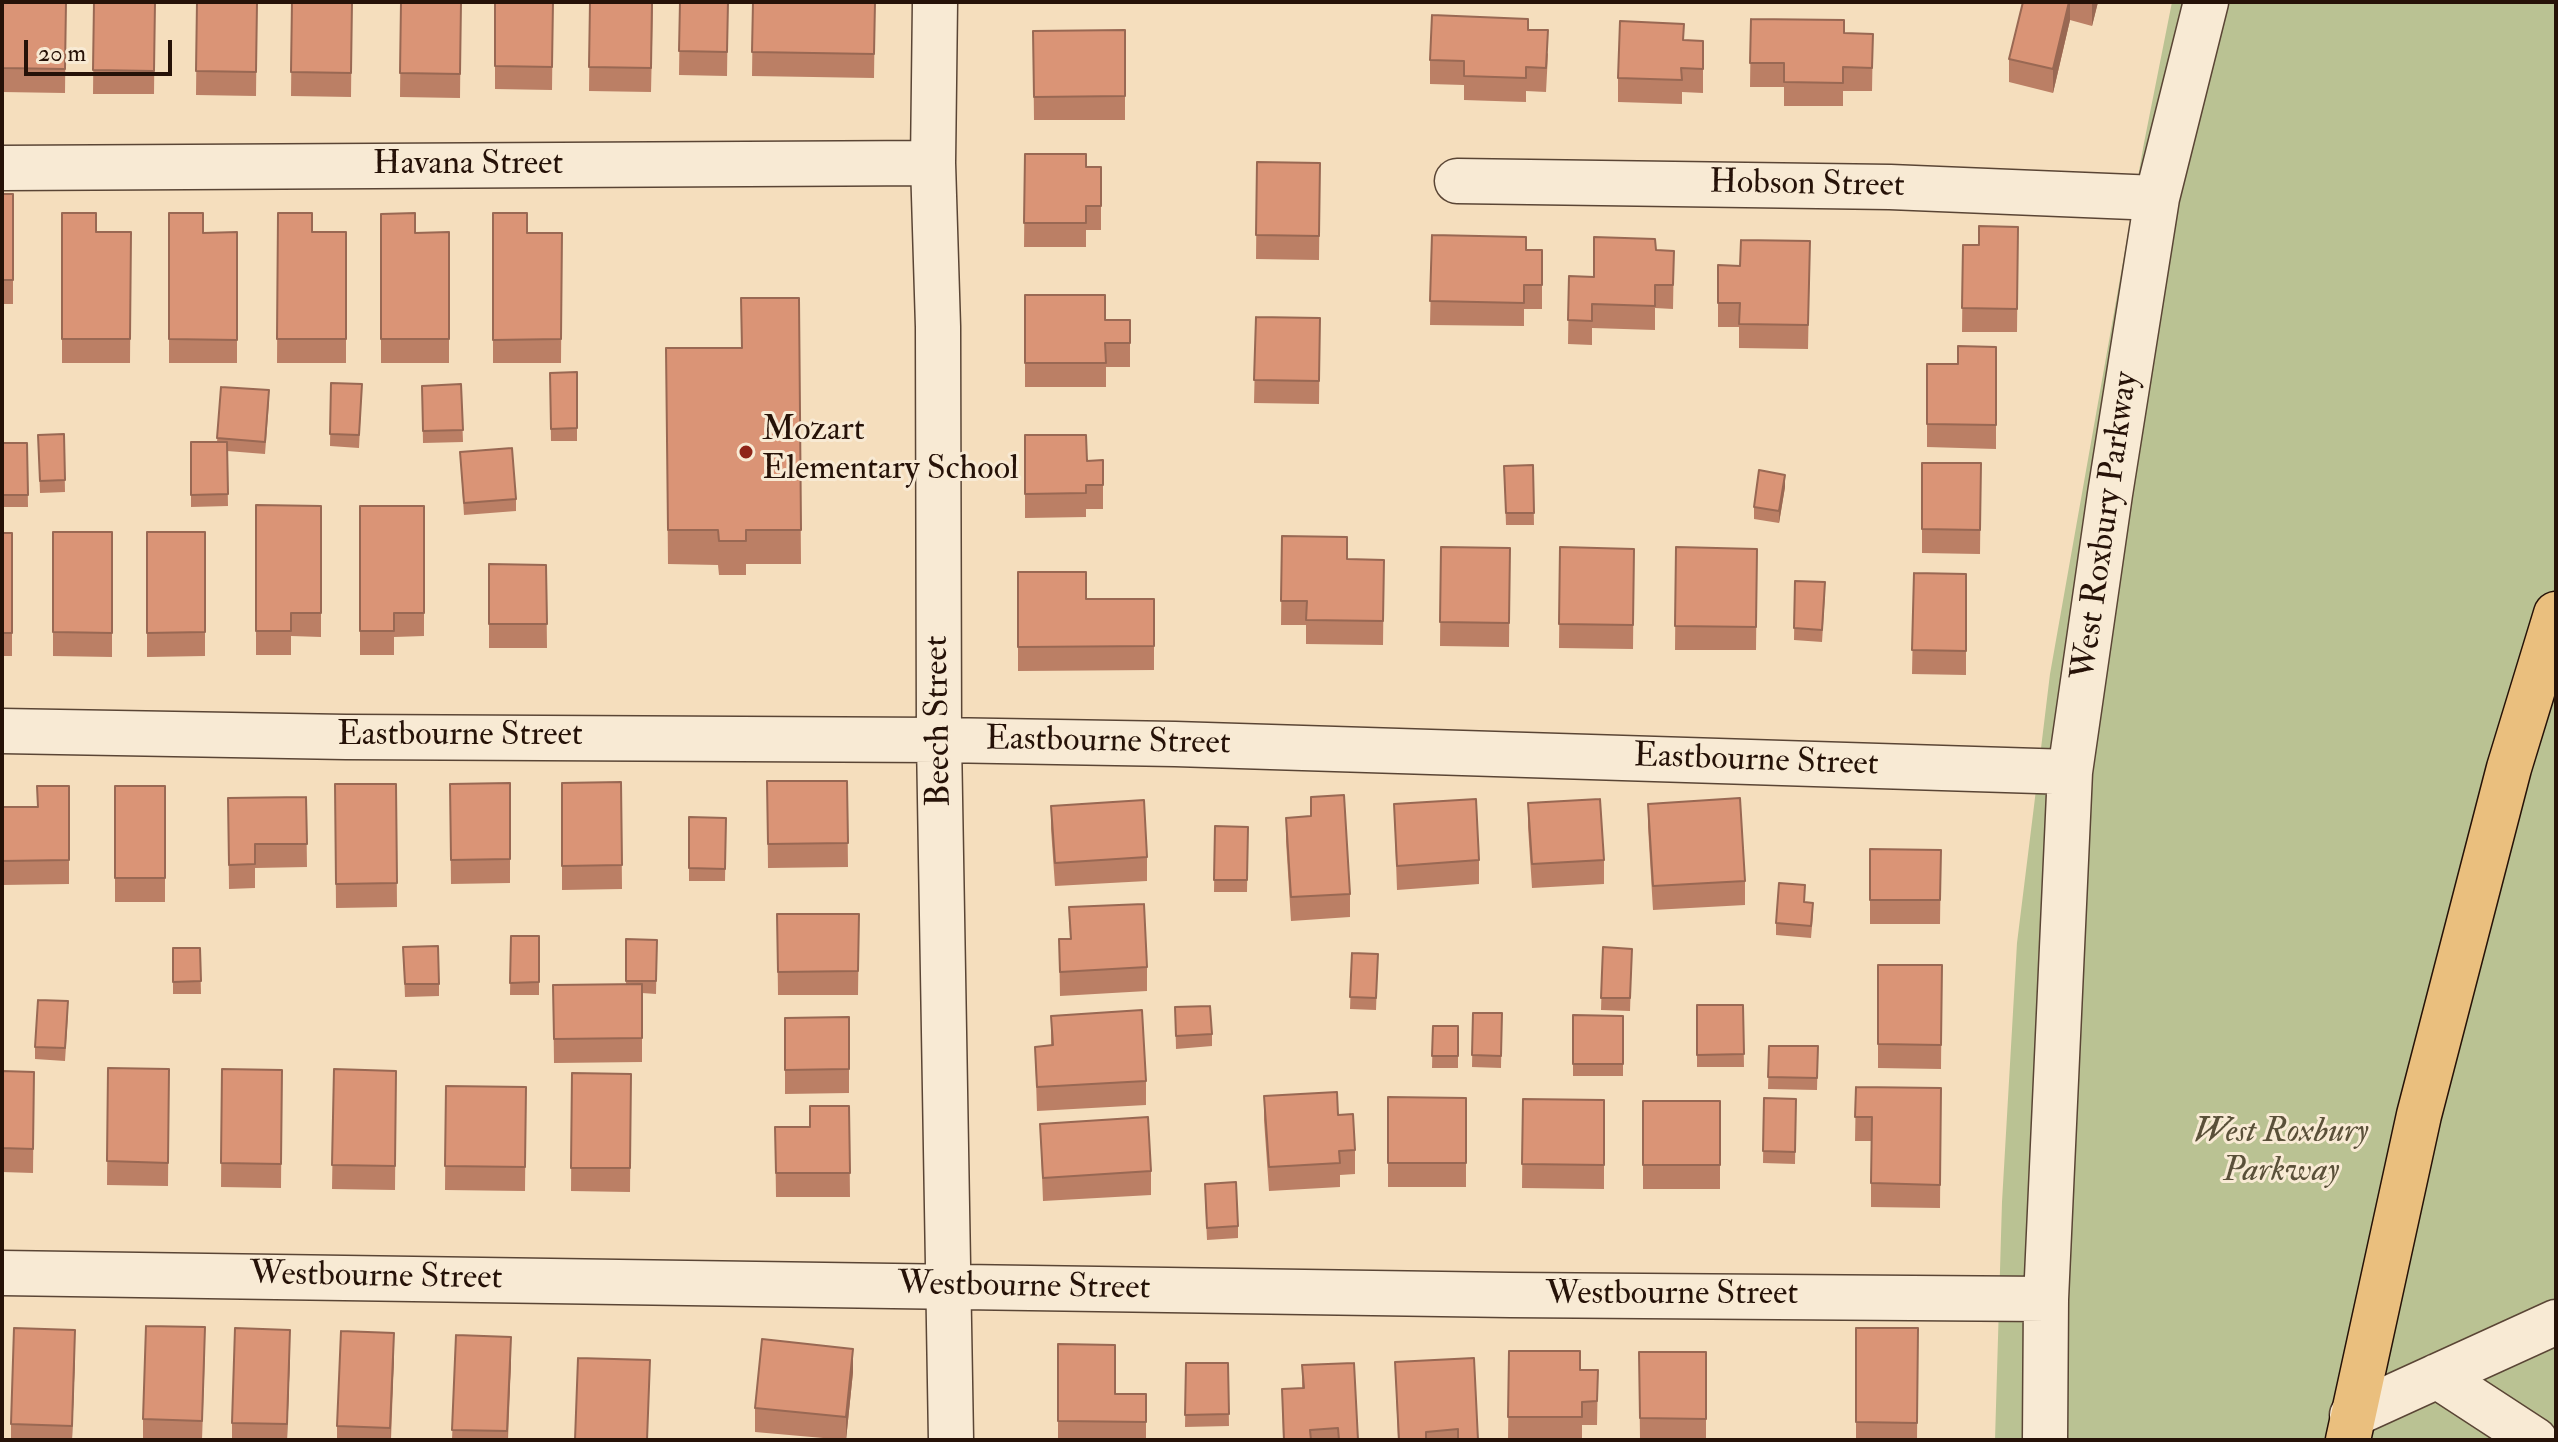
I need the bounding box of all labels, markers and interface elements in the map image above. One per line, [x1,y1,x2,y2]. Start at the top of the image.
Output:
scale bar [28,24,176,74]
text: 20 m [38,38,86,69]
street label: Havana Street [373,146,563,186]
street label: Hobson Street [1709,164,1905,208]
street label: West Roxbury Parkway [2065,369,2149,683]
place label: Mozart Elementary School [762,412,1019,492]
marker: Mozart Elementary School [737,443,755,461]
street label: Beech Street [918,635,962,807]
street label: Eastbourne Street [337,717,583,757]
street label: Eastbourne Street [985,720,1231,766]
street label: Eastbourne Street [1633,737,1879,787]
park label: West Roxbury Parkway [2193,1114,2369,1194]
street label: Westbourne Street [249,1255,503,1301]
street label: Westbourne Street [897,1265,1151,1311]
street label: Westbourne Street [1546,1276,1798,1316]

